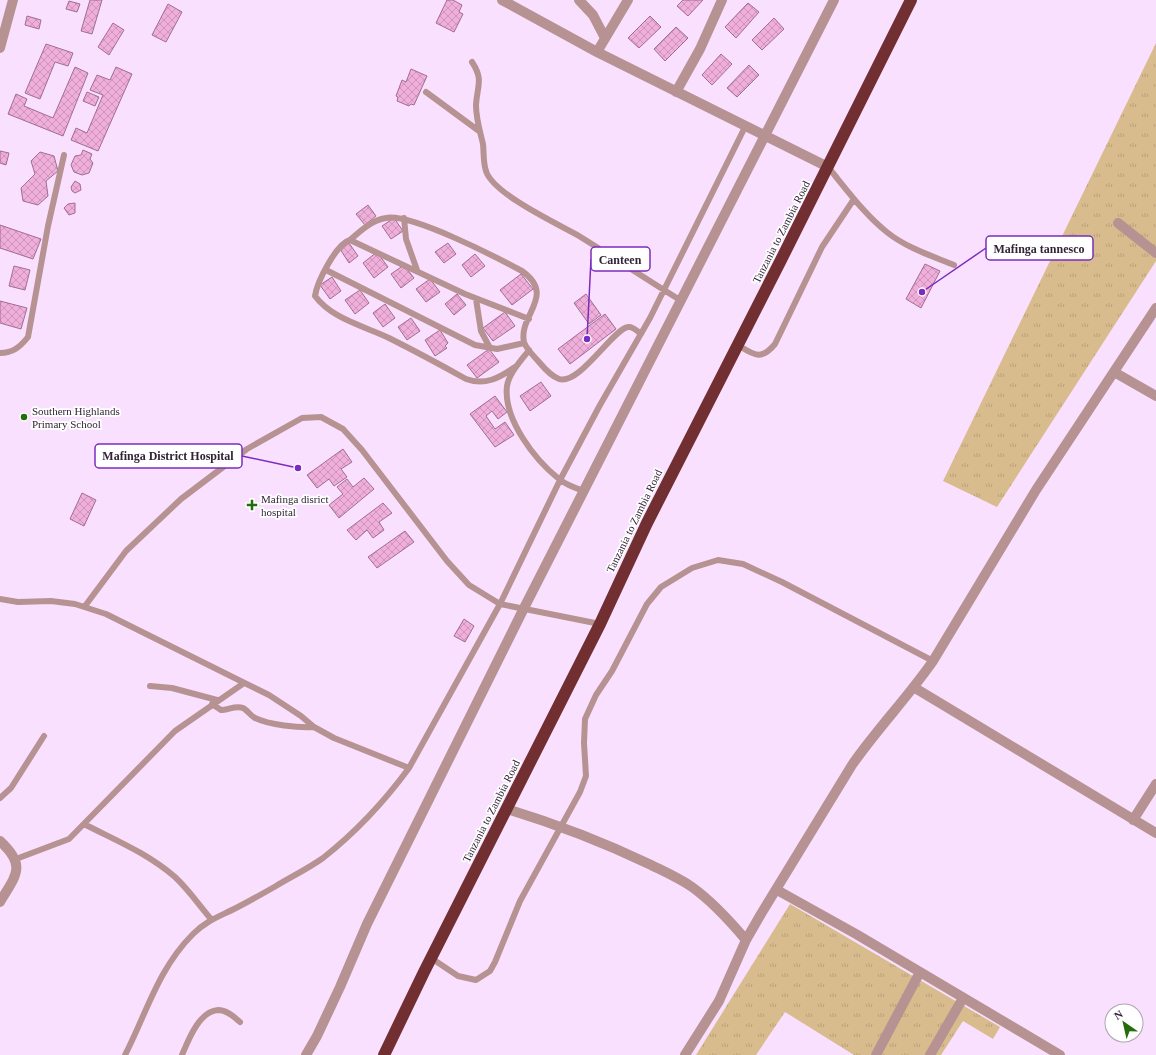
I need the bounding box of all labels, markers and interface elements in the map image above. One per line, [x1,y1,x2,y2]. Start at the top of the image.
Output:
street label: Tanzania to Zambia Road [750,178,812,285]
callout: Mafinga tannesco [986,236,1093,260]
text: Mafinga tannesco [994,242,1085,256]
callout: Canteen [591,247,650,271]
text: Canteen [599,253,642,267]
place label: Southern Highlands Primary School [32,405,120,430]
marker: Southern Highlands Primary School [19,412,29,422]
callout: Mafinga District Hospital [95,444,242,468]
text: Mafinga District Hospital [102,449,234,463]
street label: Tanzania to Zambia Road [604,467,664,574]
place label: Mafinga disrict hospital [261,493,329,518]
marker: Mafinga disrict hospital [246,499,258,511]
street label: Tanzania to Zambia Road [460,757,522,864]
north arrow [1104,1003,1144,1043]
text: N [1112,1007,1125,1022]

